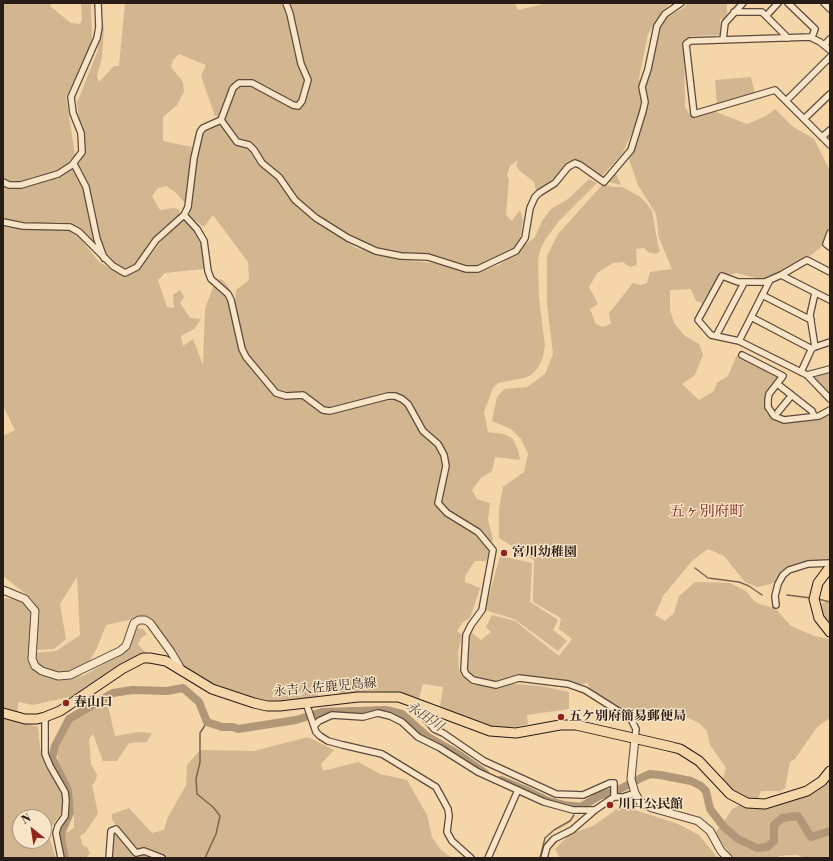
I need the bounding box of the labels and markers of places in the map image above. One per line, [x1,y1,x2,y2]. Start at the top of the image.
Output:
place label: 宮川幼稚園 [512,545,577,561]
marker: 宮川幼稚園 [499,548,509,558]
place label: 春山口 [74,695,113,711]
marker: 春山口 [61,698,71,708]
place label: 五ケ別府簡易郵便局 [569,709,686,725]
marker: 五ケ別府簡易郵便局 [556,712,566,722]
place label: 川口公民館 [618,797,683,813]
marker: 川口公民館 [605,800,615,810]

